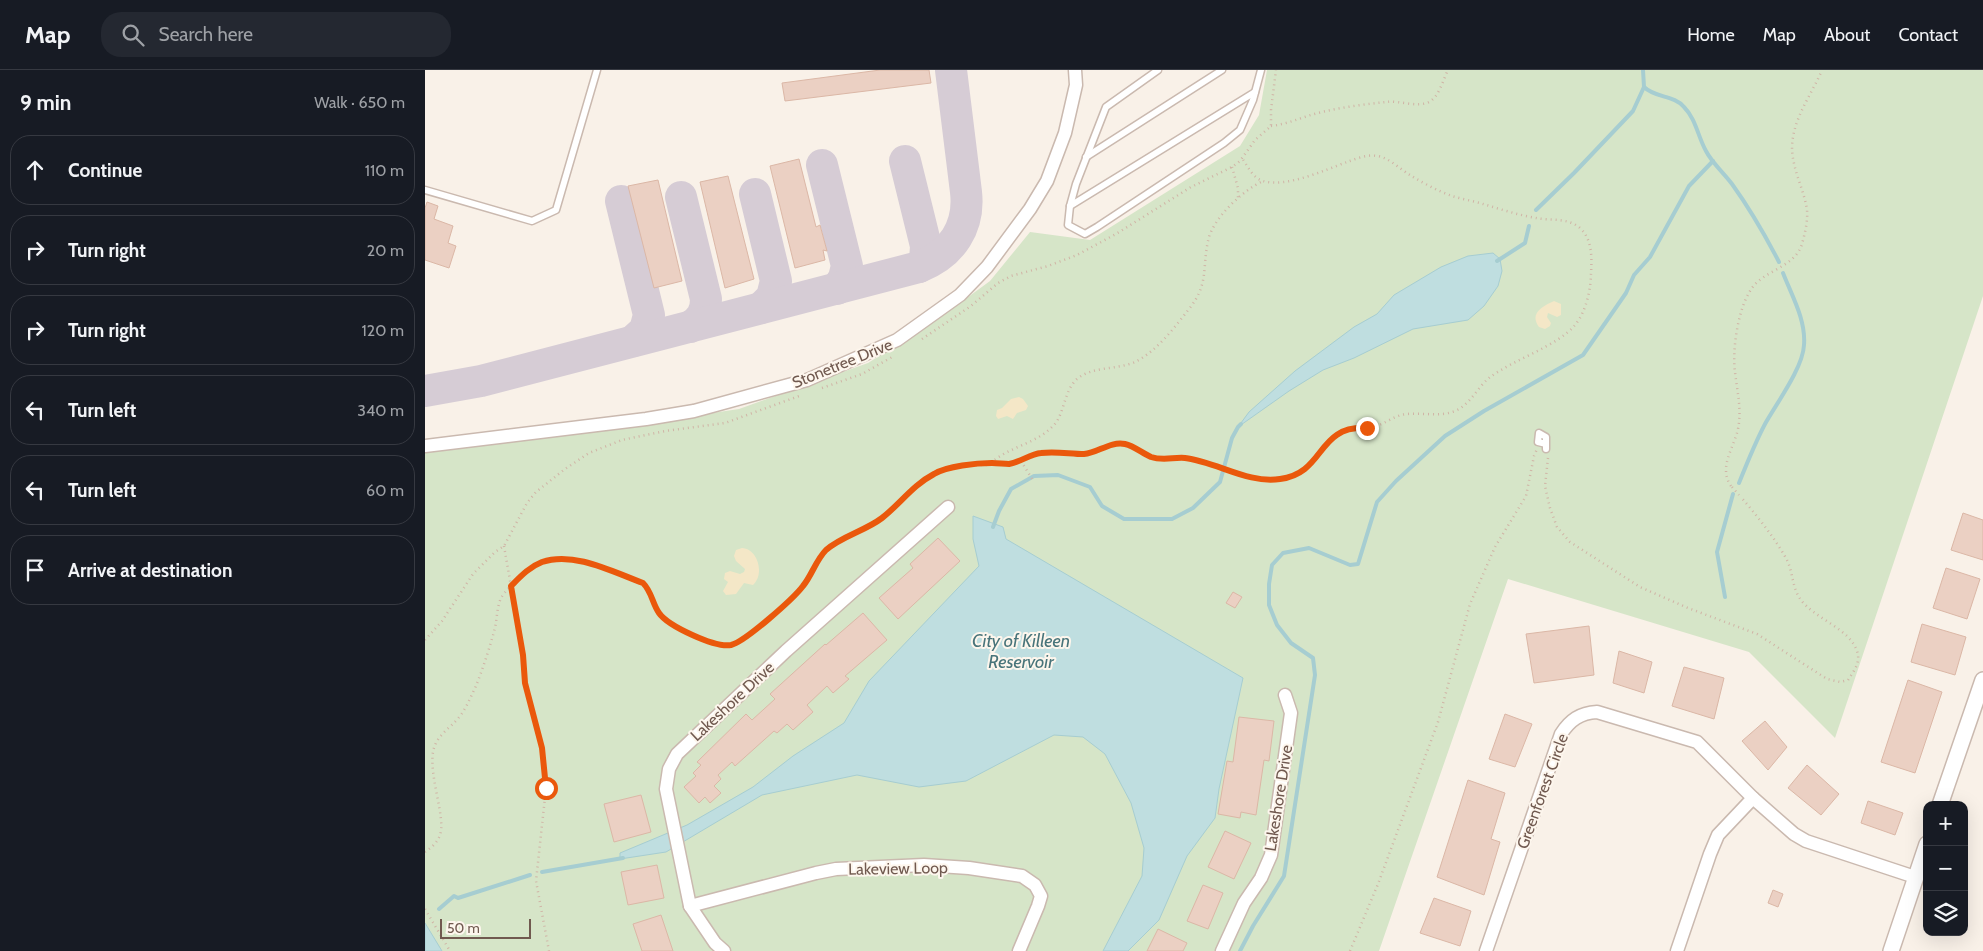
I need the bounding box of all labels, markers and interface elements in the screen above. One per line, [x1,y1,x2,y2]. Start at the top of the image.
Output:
search box [101,12,451,57]
text: Map [25,20,71,49]
icon: search [119,21,147,49]
text: Search here [159,23,253,46]
text: Home [1687,24,1735,46]
text: Map [1763,24,1796,46]
text: About [1824,24,1870,46]
text: Contact [1898,24,1958,46]
text: 9 min [20,90,71,115]
text: Walk · 650 m [314,93,405,112]
icon: ahead [21,156,49,184]
text: Continue [68,159,142,182]
text: 110 m [365,161,404,180]
icon: right [21,236,49,264]
text: Turn right [68,239,146,262]
text: 20 m [367,241,404,260]
icon: right [21,316,49,344]
text: Turn right [68,319,146,342]
text: 120 m [362,321,404,340]
street label: Stonetree Drive [789,335,895,392]
icon: left [21,396,49,424]
text: Turn left [68,399,136,422]
text: 340 m [357,401,404,420]
route end [1356,417,1379,440]
icon: left [21,476,49,504]
text: Turn left [68,479,136,502]
text: 60 m [366,481,404,500]
icon: arrive [21,556,49,584]
text: Arrive at destination [68,559,232,582]
water label: City of Killeen Reservoir [972,630,1070,673]
street label: Lakeshore Drive [687,658,778,745]
street label: Greenforest Circle [1513,731,1572,851]
street label: Lakeshore Drive [1261,744,1296,853]
route start [535,777,558,800]
map controls [1923,801,1968,936]
button: + [1923,801,1968,846]
button: − [1923,846,1968,891]
street label: Lakeview Loop [848,858,948,879]
button: layers [1923,891,1968,936]
scale bar [440,916,531,939]
text: 50 m [447,919,480,937]

